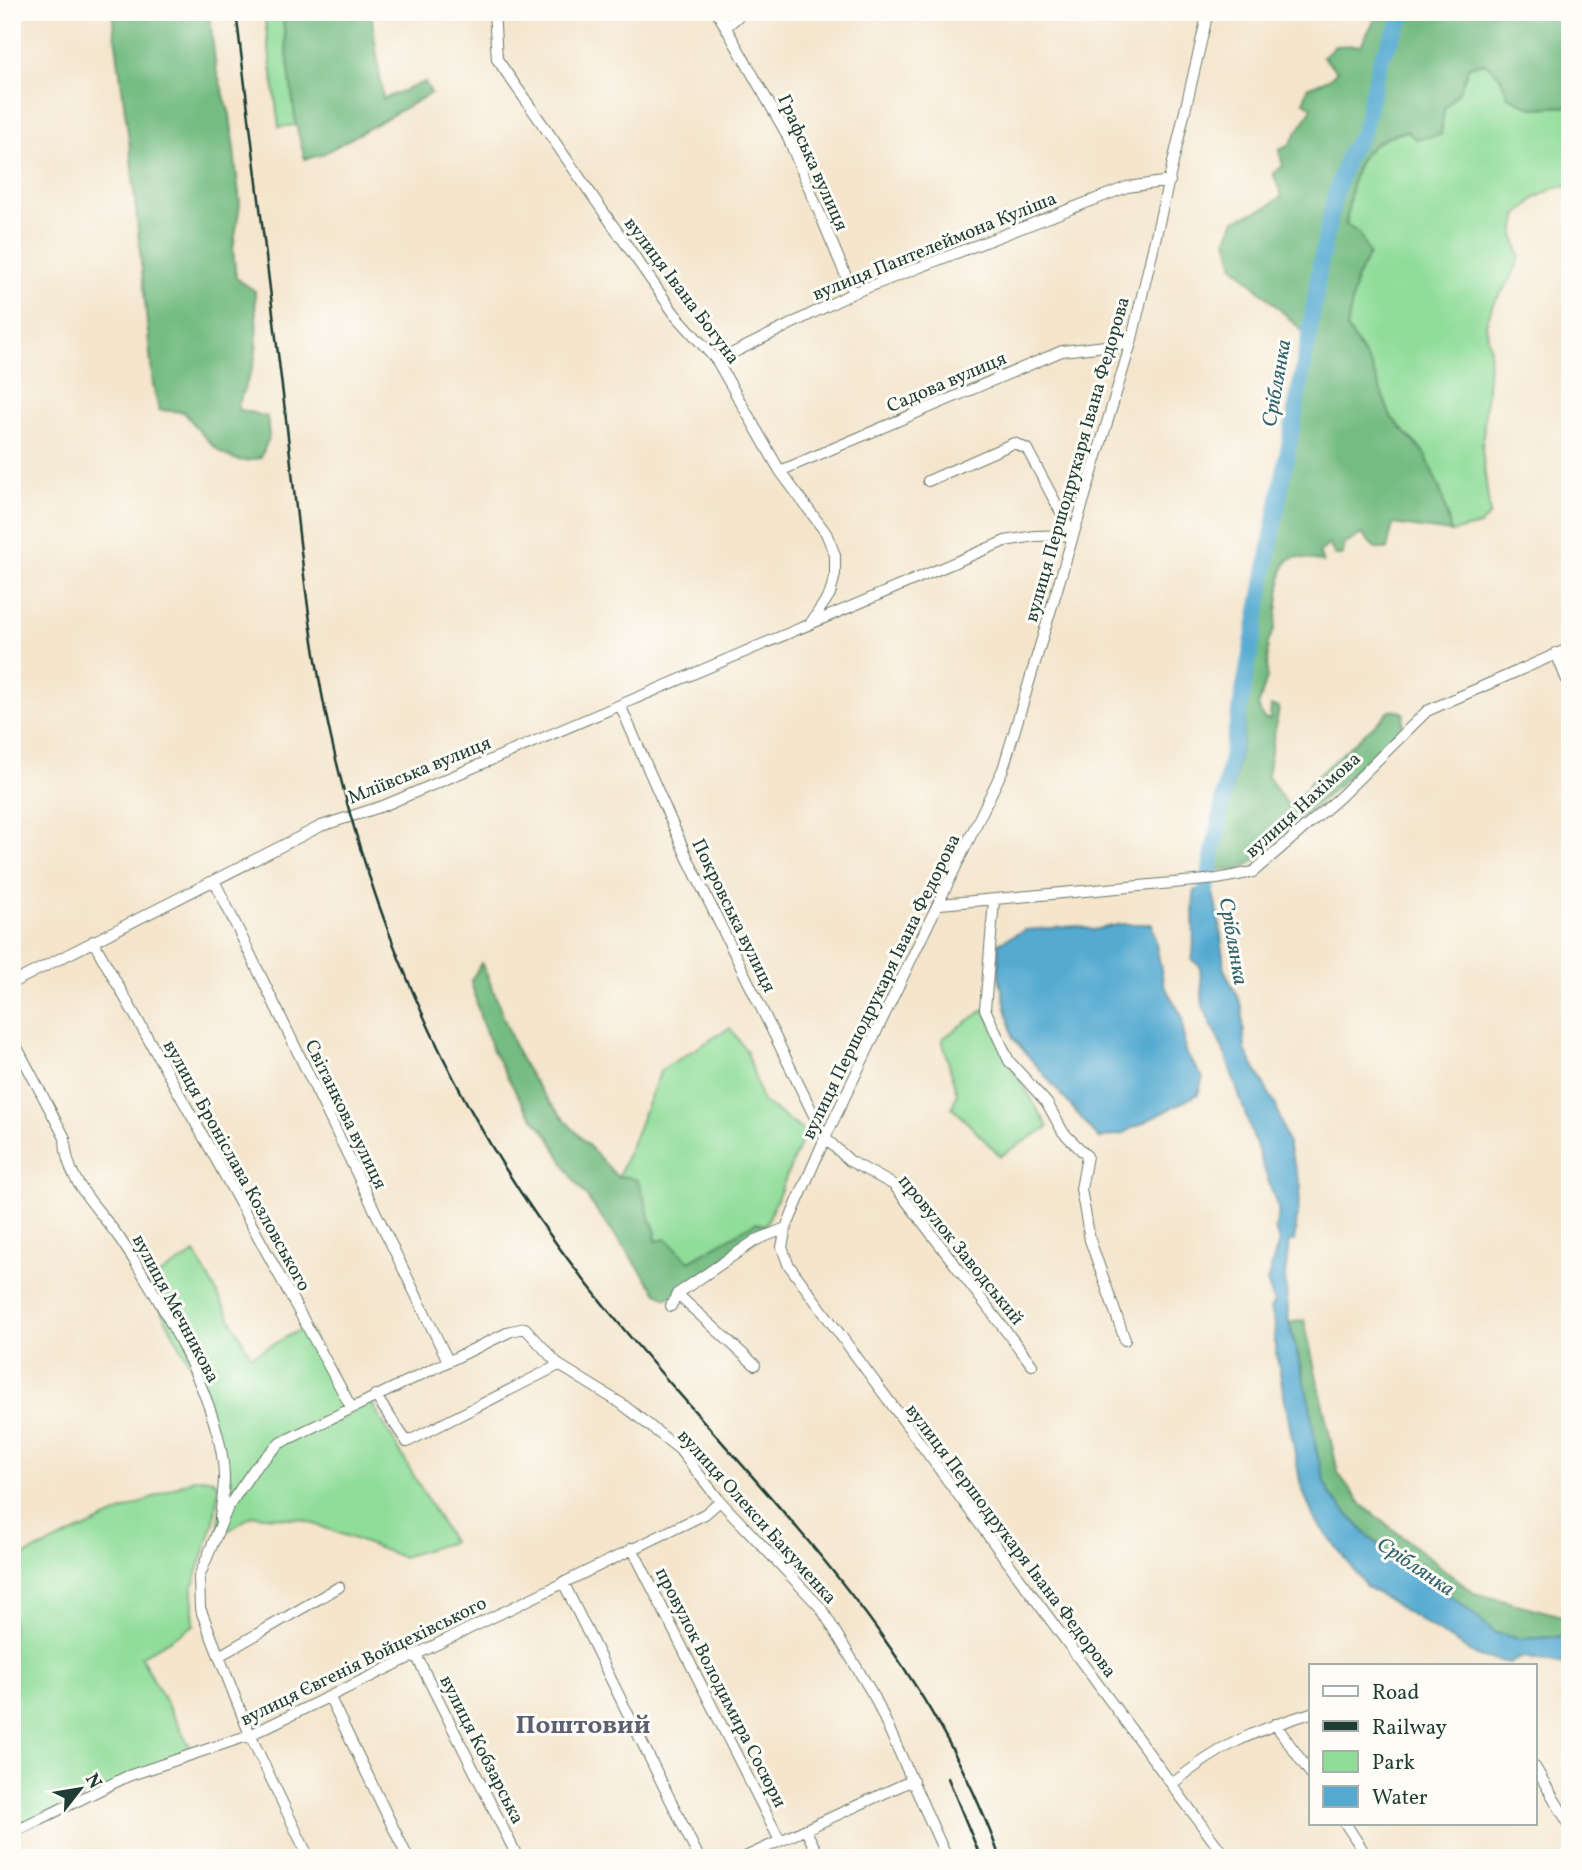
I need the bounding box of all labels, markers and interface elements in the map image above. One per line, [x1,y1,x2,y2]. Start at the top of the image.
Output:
street label: Графська вулиця [770,90,854,235]
street label: вулиця Пантелеймона Куліша [809,186,1061,308]
street label: вулиця Івана Богуна [617,212,745,370]
street label: вулиця Першодрукаря Івана Федорова [1019,294,1137,625]
water label: Сріблянка [1256,337,1299,429]
street label: Садова вулиця [883,346,1011,420]
street label: Мліївська вулиця [344,730,495,811]
street label: вулиця Нахімова [1240,747,1367,864]
street label: вулиця Першодрукаря Івана Федорова [796,830,967,1144]
street label: Покровська вулиця [685,835,782,997]
water label: Сріблянка [1211,895,1254,987]
street label: вулиця Броніслава Козловського [156,1036,316,1296]
street label: Світанкова вулиця [298,1036,393,1194]
street label: провулок Заводський [892,1169,1029,1331]
street label: вулиця Мечникова [125,1230,225,1388]
street label: вулиця Першодрукаря Івана Федорова [899,1399,1122,1684]
street label: вулиця Олекси Бакуменка [671,1424,842,1610]
water label: Сріблянка [1370,1531,1460,1604]
street label: провулок Володимира Сосюри [648,1563,792,1812]
street label: вулиця Євгенія Войцехівського [236,1591,491,1733]
legend [1309,1664,1536,1825]
street label: вулиця Кобзарська [432,1671,530,1829]
text: Road [1372,1679,1419,1708]
district label: Поштовий [516,1708,650,1744]
text: Railway [1372,1714,1448,1743]
text: Park [1372,1749,1415,1778]
north arrow [46,1755,116,1825]
text: N [78,1769,108,1794]
text: Water [1372,1784,1428,1813]

